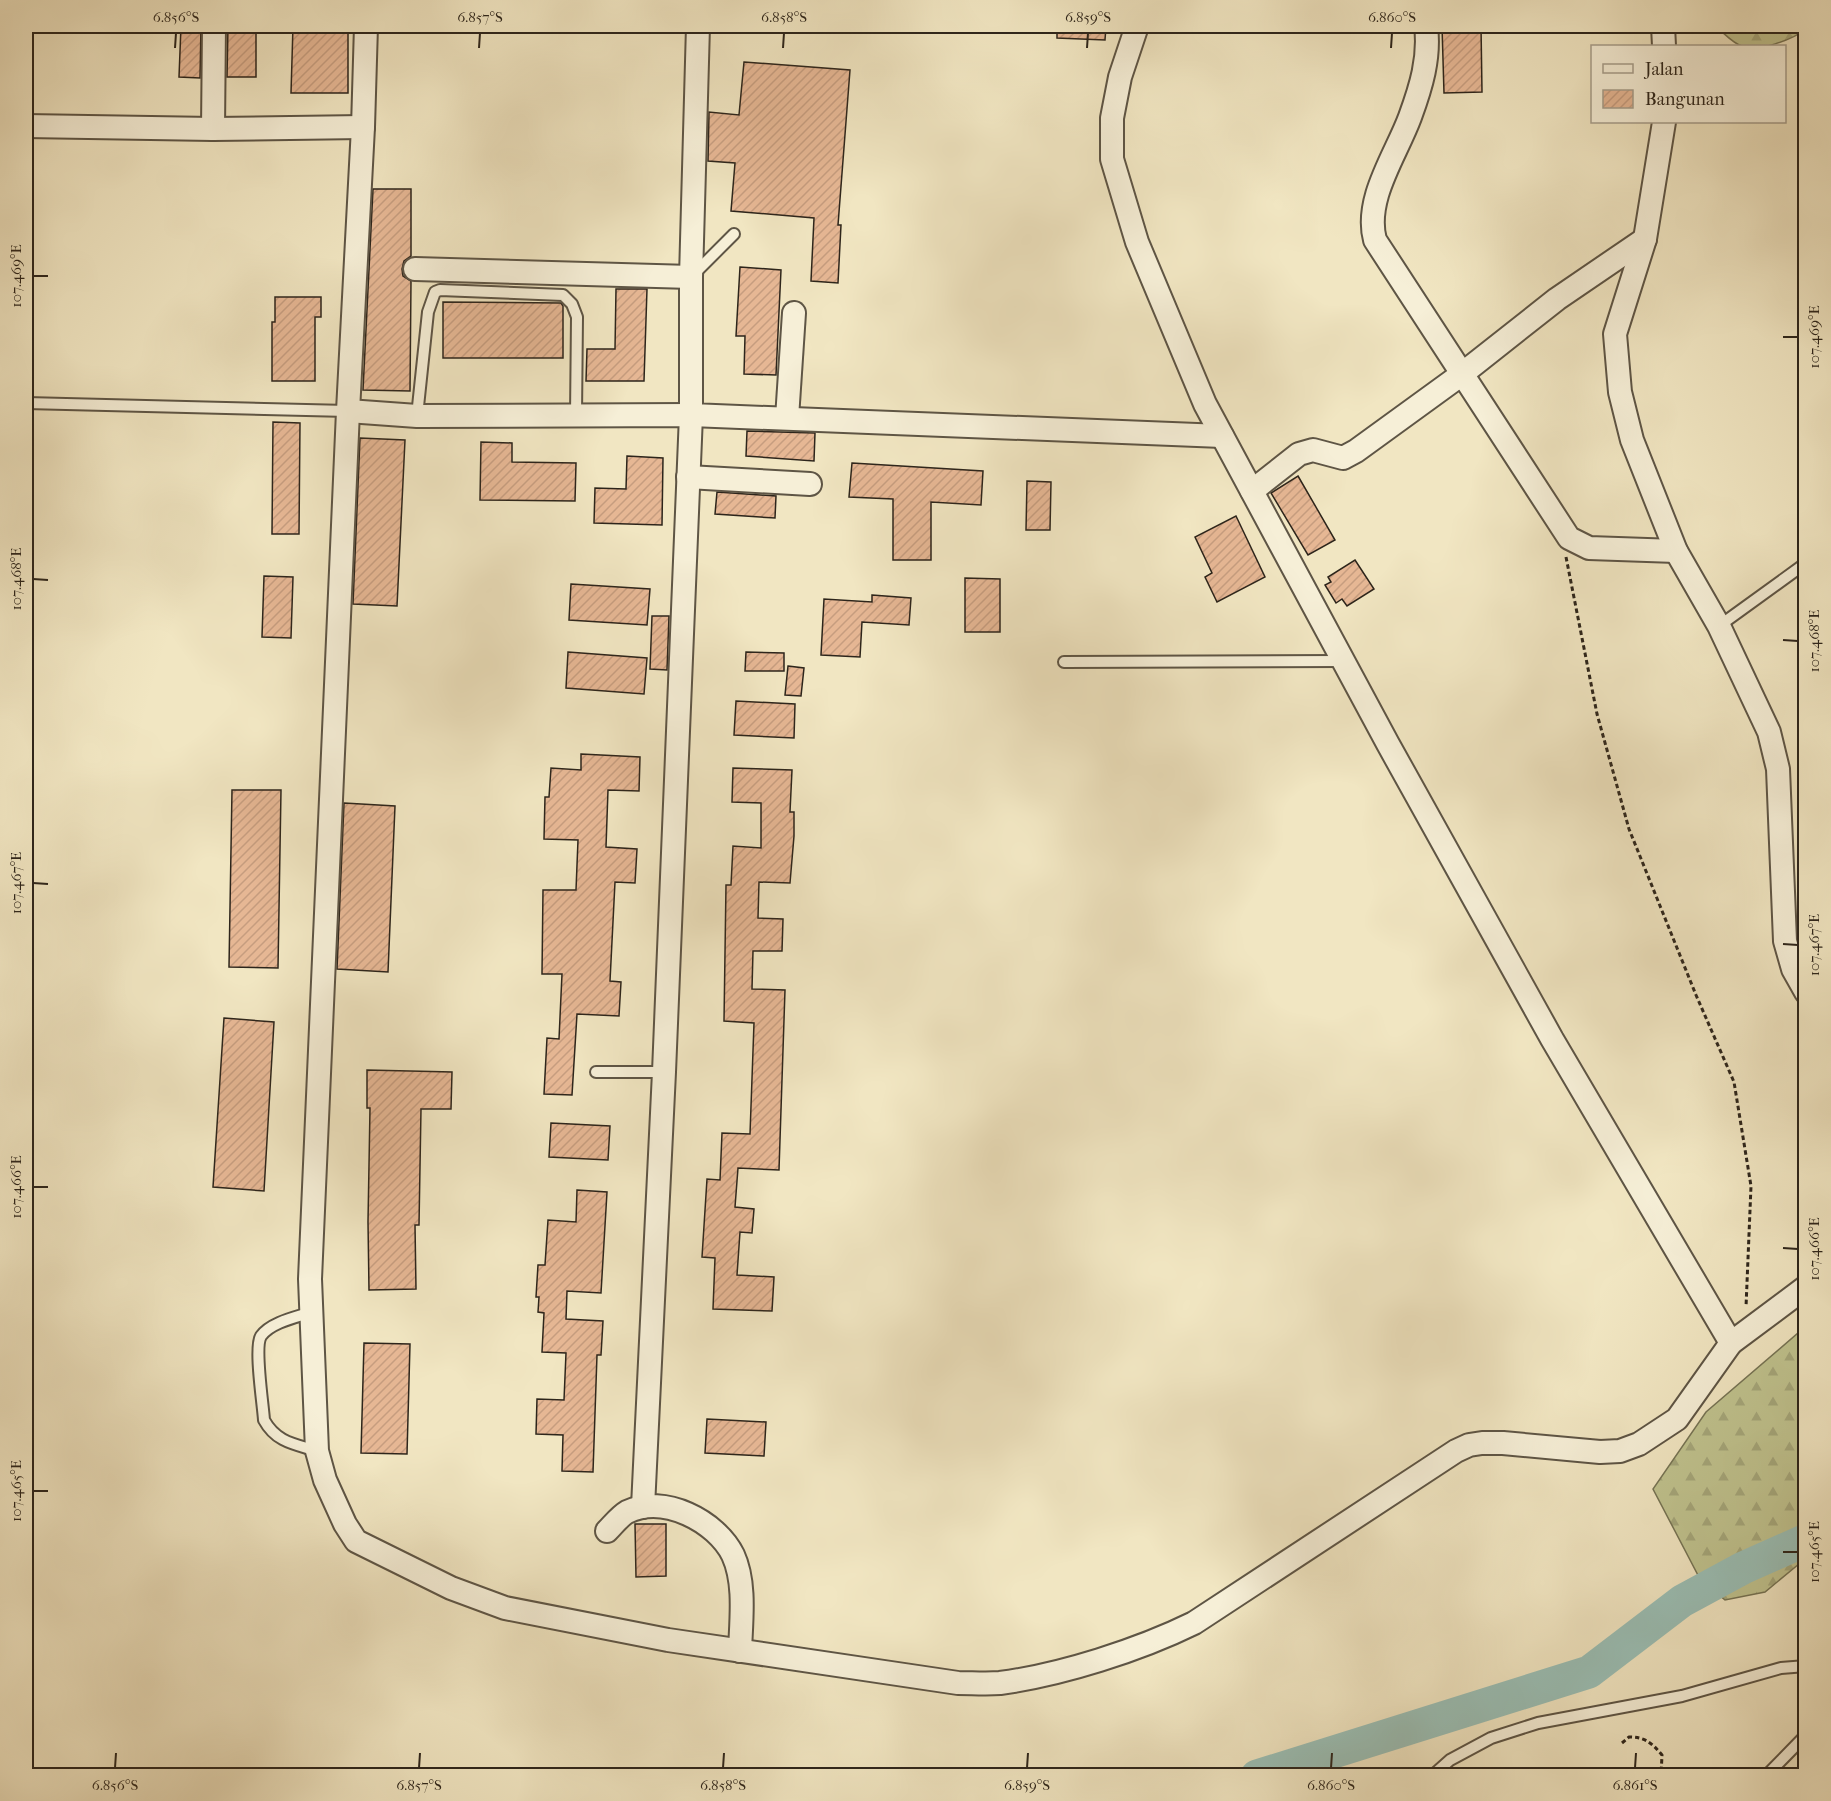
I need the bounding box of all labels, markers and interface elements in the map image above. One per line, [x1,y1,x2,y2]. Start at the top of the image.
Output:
text: 6.856°S [153,8,199,26]
text: 6.857°S [457,8,503,26]
text: 6.858°S [761,8,807,26]
text: 6.859°S [1065,8,1111,26]
text: 6.860°S [1368,8,1416,26]
legend [1591,45,1786,123]
text: Jalan [1643,59,1684,80]
text: Bangunan [1645,89,1725,110]
text: 107.469°E [7,244,25,308]
text: 107.469°E [1805,305,1823,369]
text: 107.468°E [7,548,25,610]
text: 107.468°E [1805,610,1823,672]
text: 107.467°E [7,852,25,914]
text: 107.467°E [1805,914,1823,976]
text: 107.466°E [7,1155,25,1219]
text: 107.466°E [1805,1217,1823,1281]
text: 107.465°E [7,1460,25,1522]
text: 107.465°E [1805,1521,1823,1583]
text: 6.856°S [92,1776,138,1794]
text: 6.857°S [396,1776,442,1794]
text: 6.858°S [700,1776,746,1794]
text: 6.859°S [1004,1776,1050,1794]
text: 6.860°S [1307,1776,1355,1794]
text: 6.861°S [1612,1776,1658,1794]

